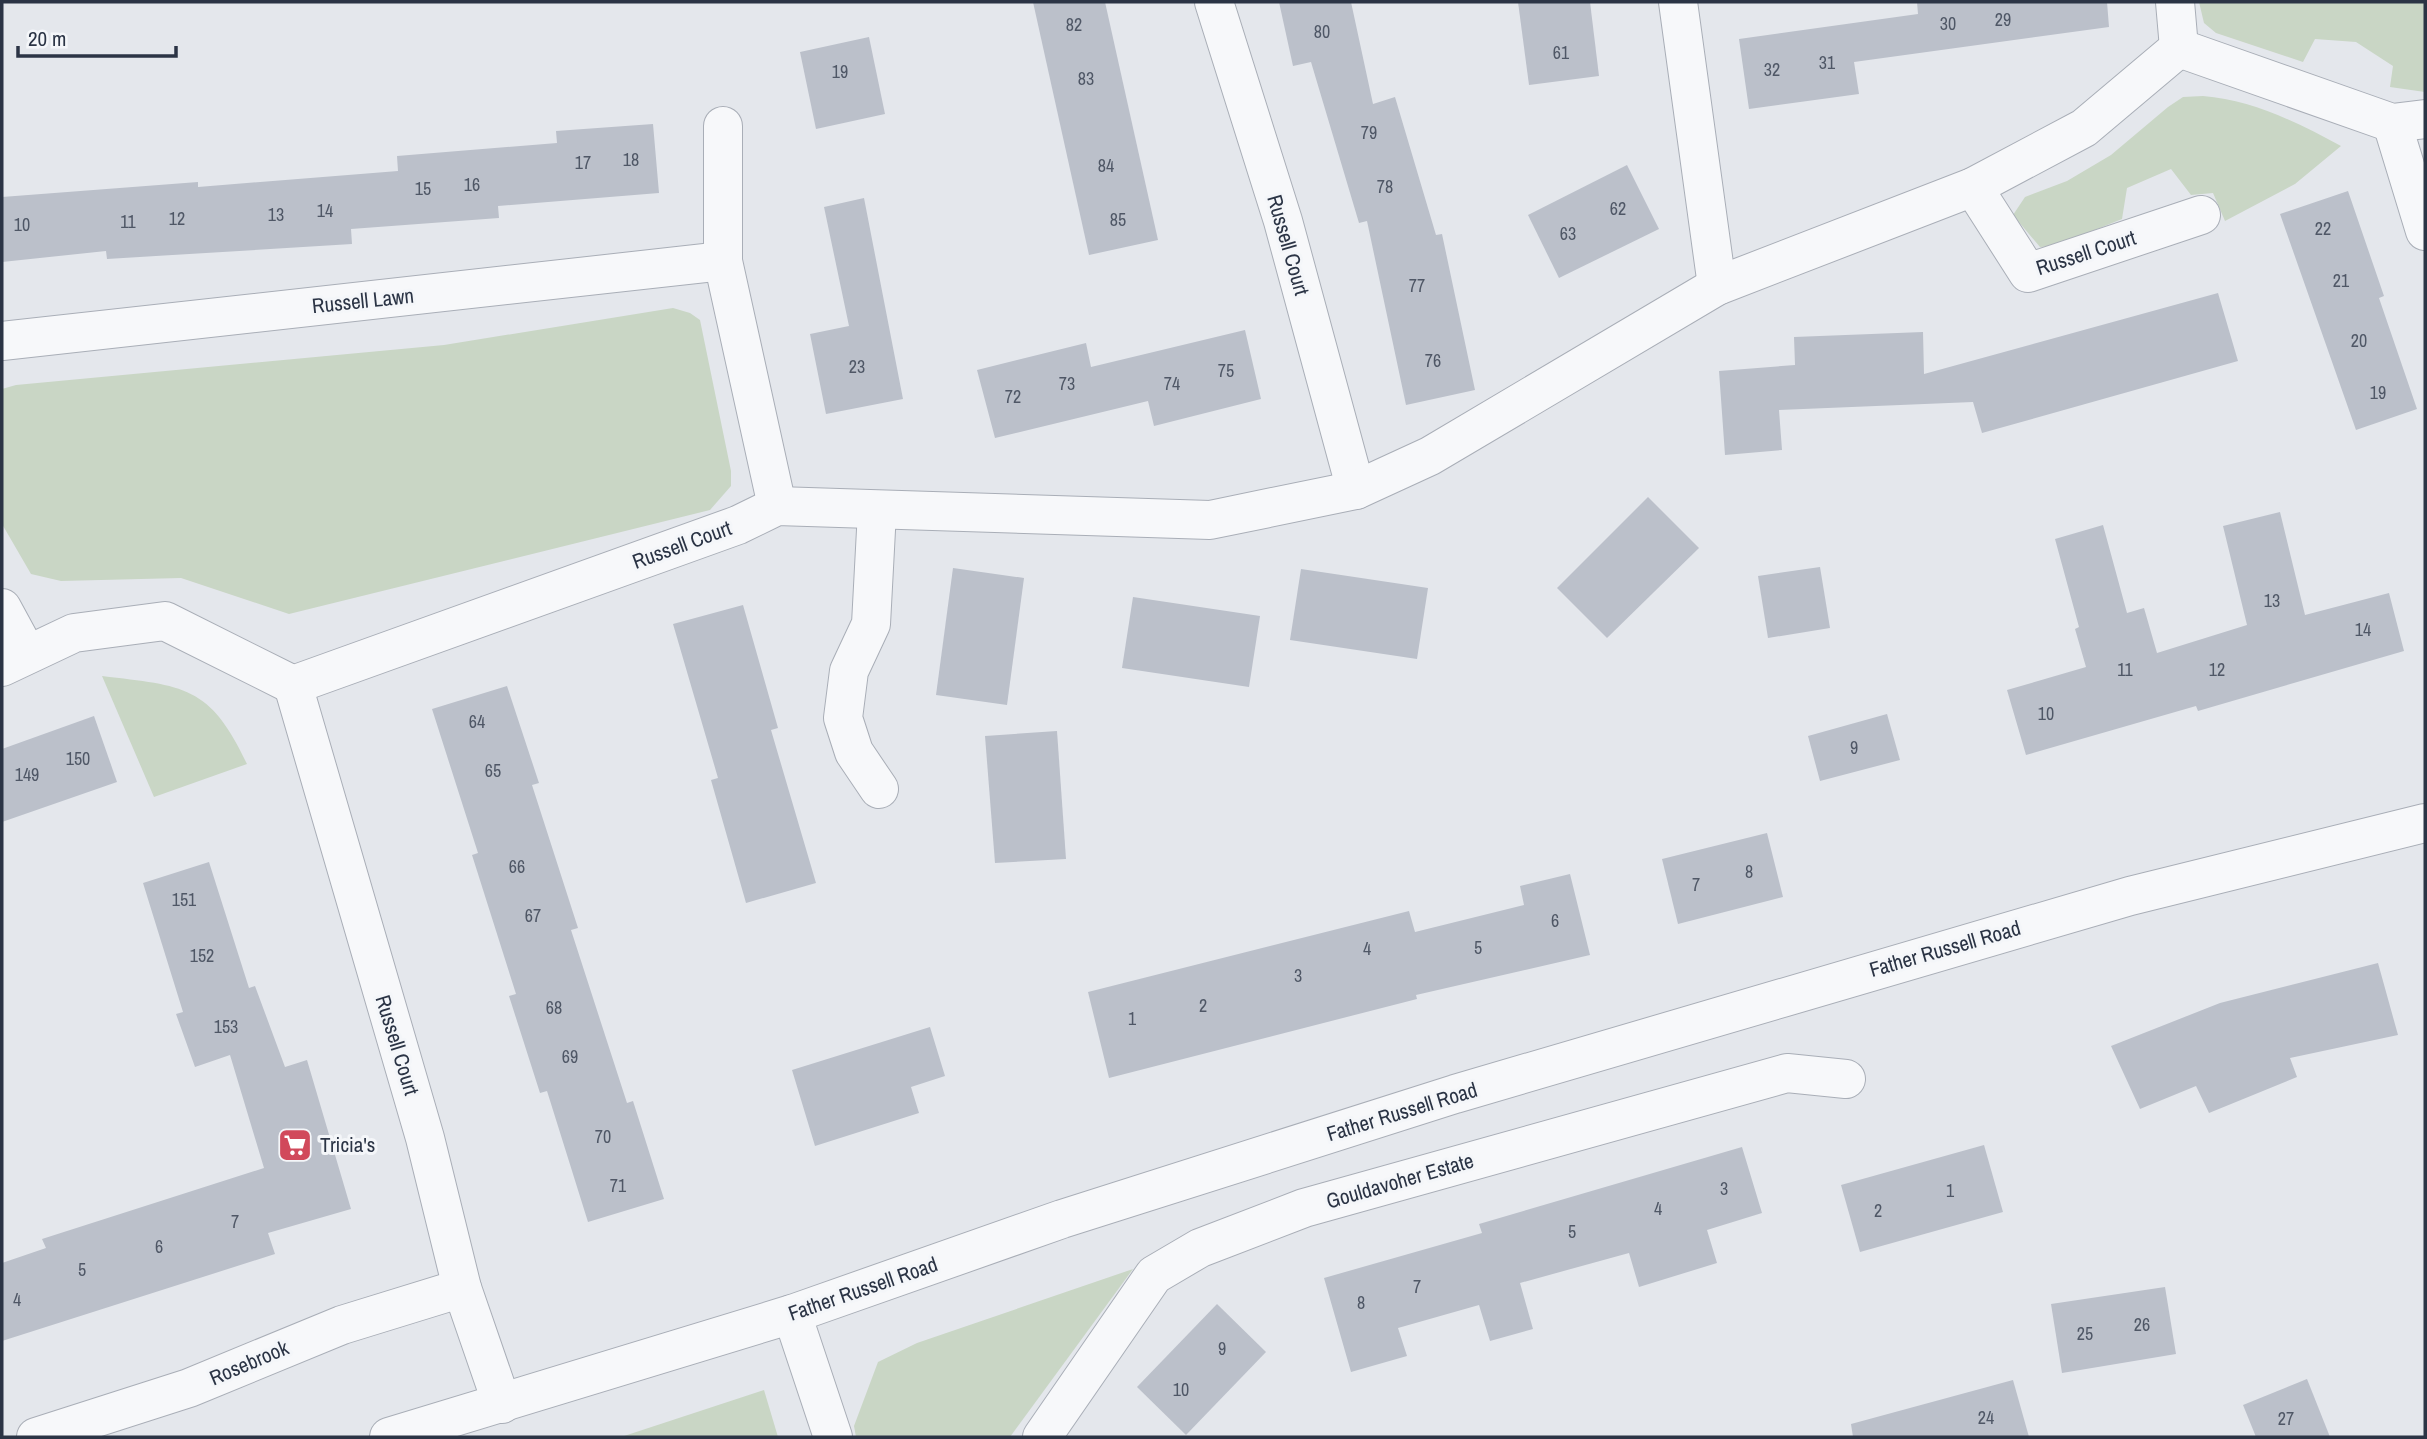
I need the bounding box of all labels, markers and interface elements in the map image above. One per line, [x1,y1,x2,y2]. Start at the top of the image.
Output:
house number: 29 [1995,7,2011,32]
house number: 30 [1940,11,1956,36]
house number: 82 [1066,12,1082,37]
scale bar [18,14,175,58]
house number: 80 [1314,19,1330,44]
text: 20 m [28,24,66,53]
house number: 61 [1553,40,1570,65]
house number: 31 [1819,50,1836,75]
house number: 32 [1764,57,1780,82]
house number: 19 [832,59,848,84]
house number: 83 [1078,66,1094,91]
house number: 79 [1361,120,1377,145]
house number: 18 [623,147,639,172]
house number: 17 [575,150,591,175]
house number: 84 [1098,153,1114,178]
house number: 16 [464,172,480,197]
house number: 78 [1377,174,1393,199]
house number: 15 [415,176,431,201]
street label: Russell Court [1260,191,1317,299]
house number: 62 [1610,196,1626,221]
house number: 14 [317,198,333,223]
house number: 13 [268,202,284,227]
house number: 12 [169,206,185,231]
house number: 85 [1110,207,1126,232]
house number: 11 [120,209,136,234]
house number: 10 [14,212,30,237]
house number: 22 [2315,216,2331,241]
house number: 63 [1560,221,1576,246]
street label: Russell Court [2032,223,2140,282]
house number: 21 [2333,268,2350,293]
house number: 77 [1409,273,1425,298]
street label: Russell Lawn [311,281,415,320]
house number: 20 [2351,328,2367,353]
house number: 76 [1425,348,1441,373]
house number: 23 [849,354,865,379]
house number: 75 [1218,358,1234,383]
house number: 73 [1059,371,1075,396]
house number: 74 [1164,371,1180,396]
house number: 19 [2370,380,2386,405]
house number: 72 [1005,384,1021,409]
street label: Russell Court [628,513,736,576]
house number: 13 [2264,588,2280,613]
house number: 14 [2355,617,2371,642]
house number: 11 [2117,657,2133,682]
house number: 12 [2209,657,2225,682]
house number: 10 [2038,701,2054,726]
house number: 64 [469,709,485,734]
house number: 9 [1850,735,1858,760]
house number: 150 [66,746,90,771]
house number: 65 [485,758,501,783]
house number: 149 [15,762,39,787]
house number: 66 [509,854,525,879]
house number: 8 [1745,859,1753,884]
house number: 7 [1692,872,1700,897]
house number: 151 [172,887,197,912]
house number: 67 [525,903,541,928]
house number: 6 [1551,908,1559,933]
street label: Father Russell Road [1866,913,2024,984]
house number: 5 [1474,935,1482,960]
house number: 4 [1363,936,1371,961]
house number: 152 [190,943,214,968]
house number: 3 [1294,963,1302,988]
street label: Russell Court [369,991,427,1099]
house number: 2 [1199,993,1207,1018]
house number: 68 [546,995,562,1020]
house number: 1 [1128,1006,1137,1031]
house number: 153 [214,1014,238,1039]
house number: 69 [562,1044,578,1069]
street label: Father Russell Road [1323,1075,1481,1148]
house number: 70 [595,1124,611,1149]
supermarket icon: Tricia's [276,1126,314,1164]
place label: Tricia's [320,1130,375,1159]
street label: Gouldavoher Estate [1323,1146,1477,1215]
house number: 71 [610,1173,627,1198]
house number: 3 [1720,1176,1728,1201]
house number: 1 [1946,1178,1955,1203]
house number: 4 [1654,1196,1662,1221]
house number: 2 [1874,1198,1882,1223]
house number: 7 [231,1209,239,1234]
house number: 5 [1568,1219,1576,1244]
house number: 6 [155,1234,163,1259]
street label: Father Russell Road [784,1249,941,1328]
house number: 5 [78,1257,86,1282]
house number: 7 [1413,1274,1421,1299]
house number: 4 [13,1287,21,1312]
house number: 8 [1357,1290,1365,1315]
house number: 26 [2134,1312,2150,1337]
house number: 25 [2077,1321,2093,1346]
street label: Rosebrook [205,1333,293,1392]
house number: 9 [1218,1336,1226,1361]
house number: 10 [1173,1377,1189,1402]
house number: 24 [1978,1405,1994,1430]
house number: 27 [2278,1406,2294,1431]

